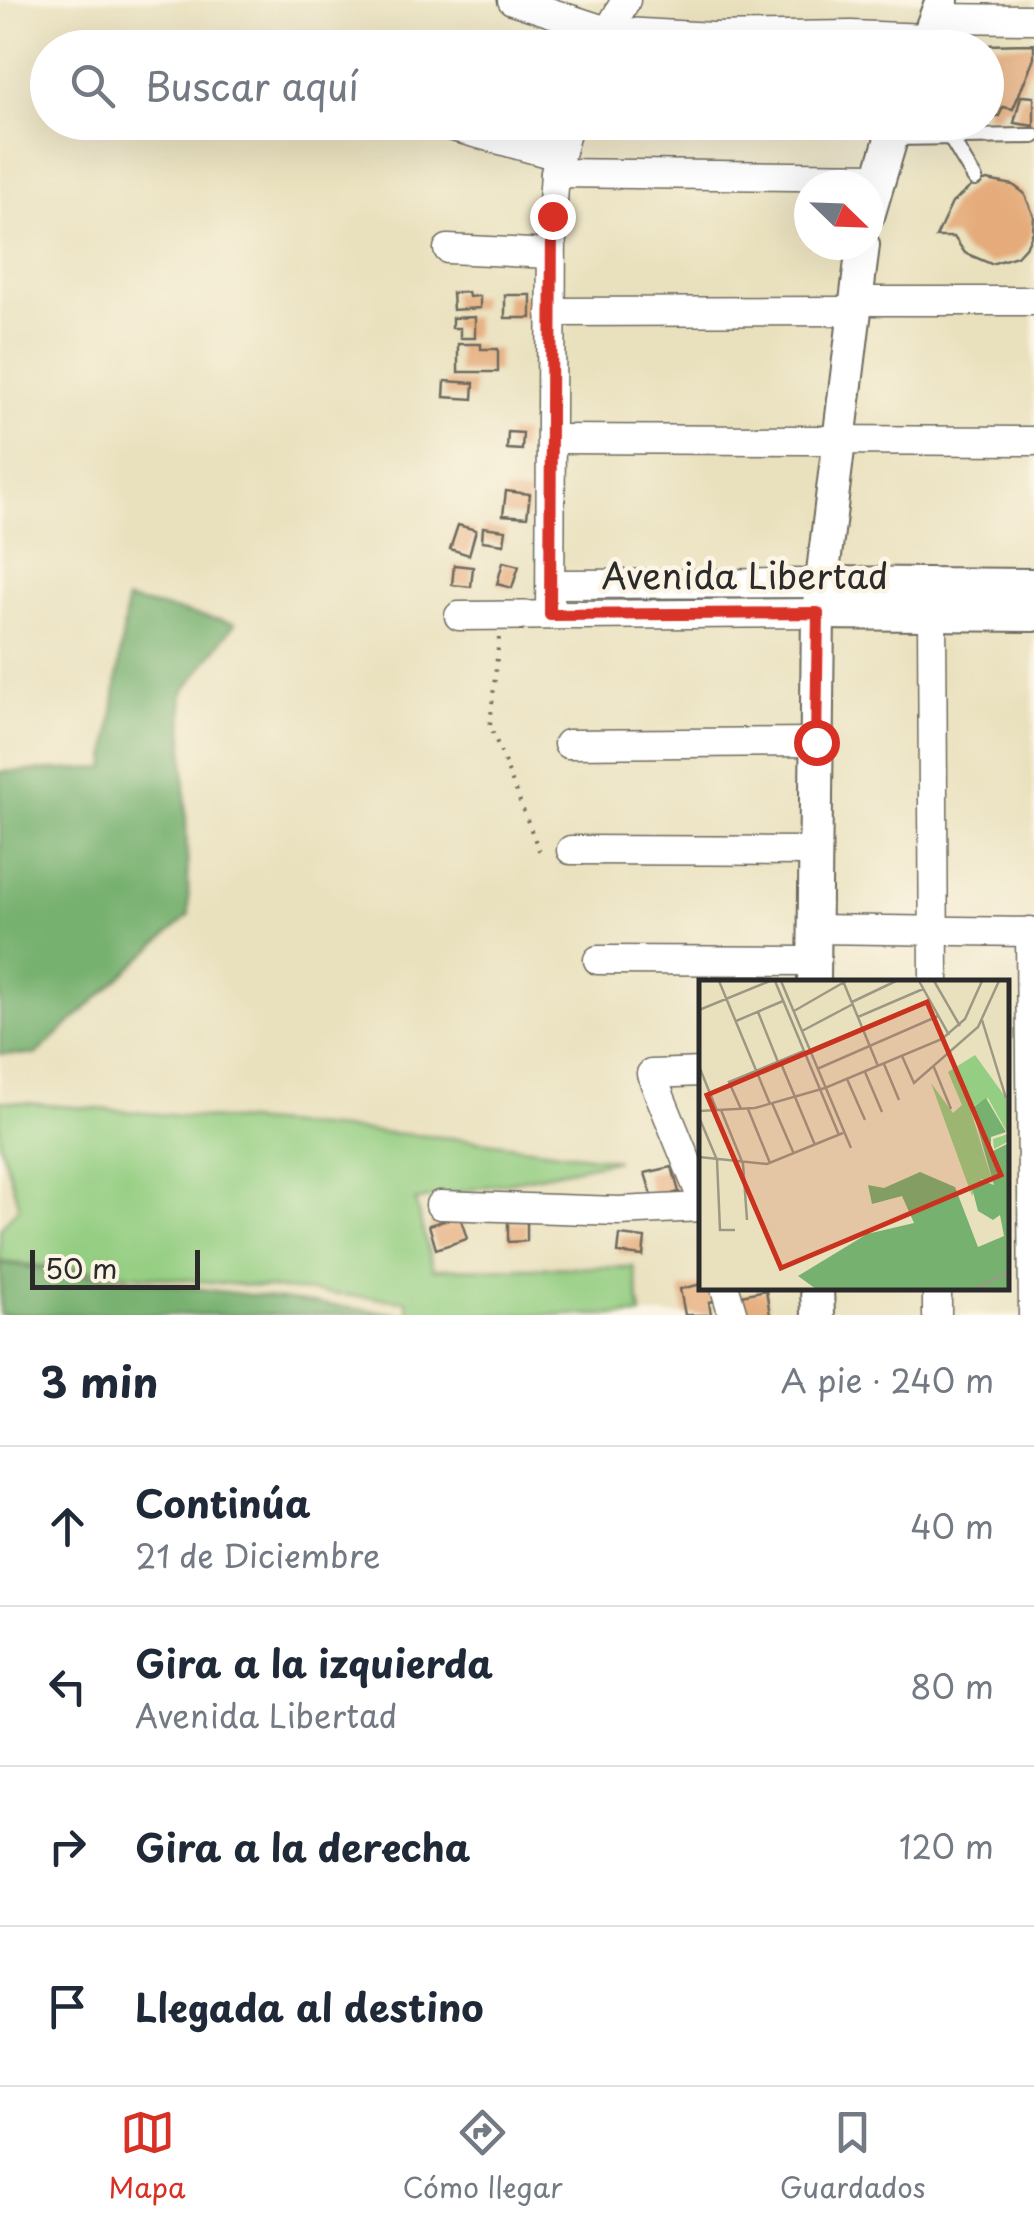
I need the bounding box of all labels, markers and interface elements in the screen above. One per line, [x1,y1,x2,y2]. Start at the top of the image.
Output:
search box [30,30,1004,140]
text: Buscar aquí [145,57,359,114]
icon: search [65,58,120,113]
north arrow [794,170,884,260]
route end [530,194,576,240]
street label: Avenida Libertad [601,548,889,601]
route start [794,720,840,766]
inset map [699,980,1009,1290]
scale bar [30,1245,200,1290]
text: 50 m [45,1246,118,1289]
text: 3 min [40,1349,158,1412]
text: A pie · 240 m [781,1356,994,1404]
text: Continúa [135,1474,311,1531]
icon: ahead [40,1499,95,1554]
text: 40 m [910,1502,994,1550]
text: 21 de Diciembre [135,1531,381,1579]
text: Gira a la izquierda [135,1634,493,1691]
icon: left [40,1659,95,1714]
text: 80 m [910,1662,994,1710]
text: Avenida Libertad [135,1691,397,1739]
text: Gira a la derecha [135,1818,470,1875]
icon: right [40,1819,95,1874]
text: 120 m [899,1822,994,1870]
text: Llegada al destino [135,1978,484,2035]
icon: arrive [40,1979,95,2034]
tab: Mapa [109,2105,186,2208]
tab: Cómo llegar [403,2105,563,2208]
tab: Guardados [780,2105,925,2208]

